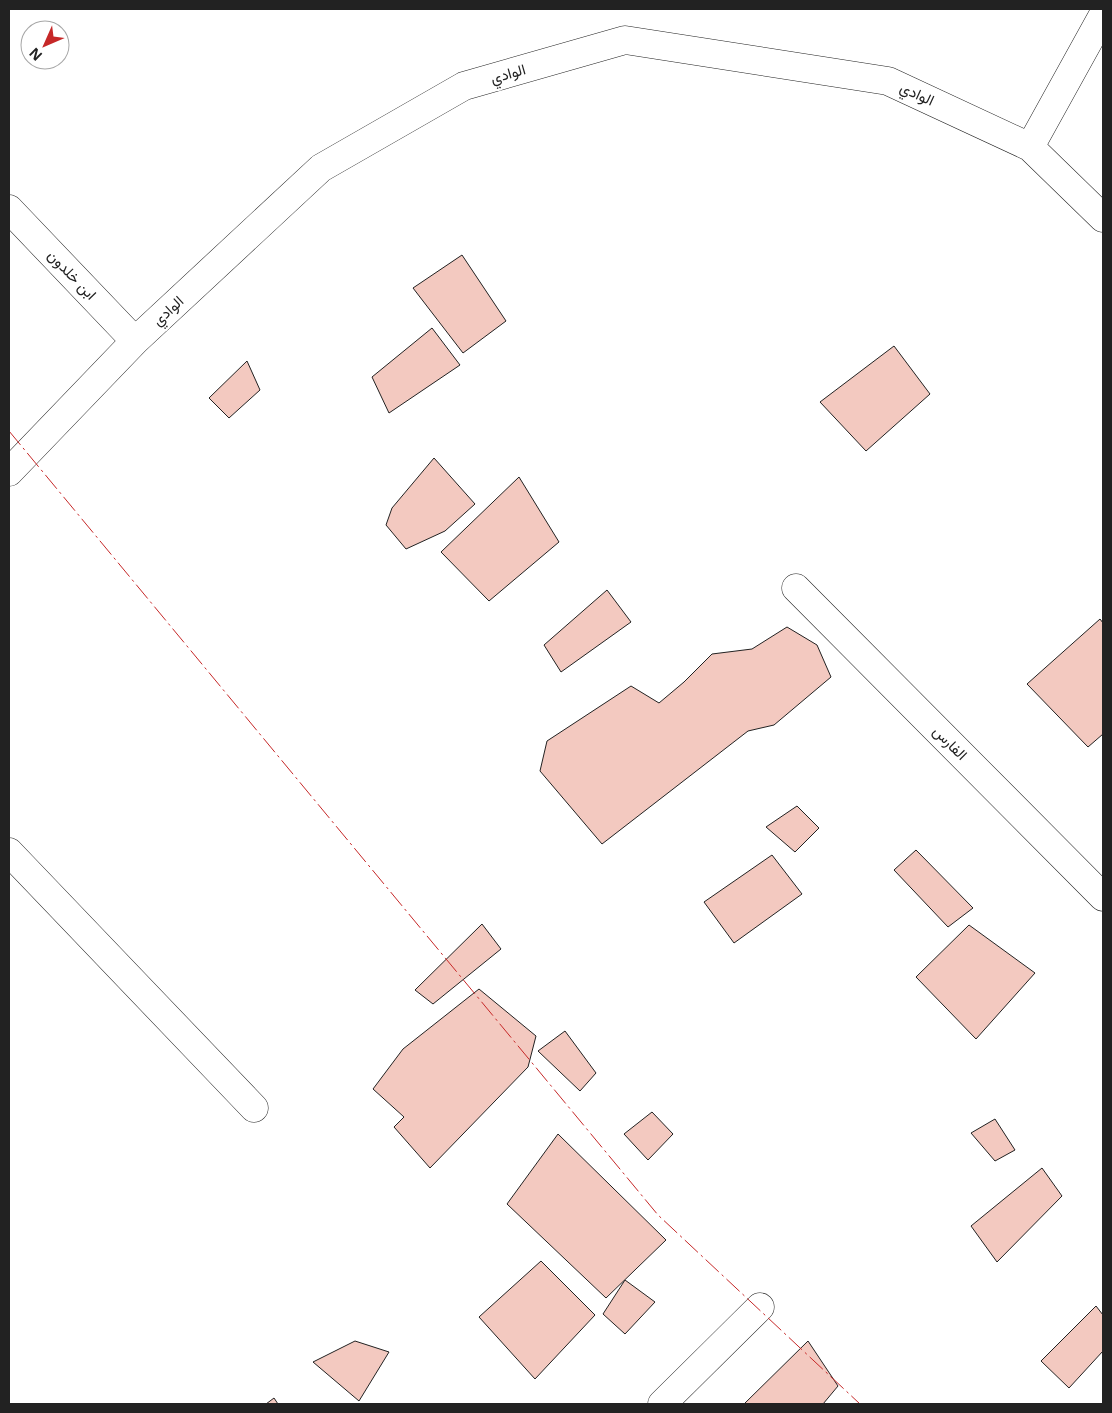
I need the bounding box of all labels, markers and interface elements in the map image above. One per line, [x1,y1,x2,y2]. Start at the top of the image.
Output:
north arrow [20,20,70,70]
text: N [25,44,46,65]
street label: الوادي [488,59,529,91]
street label: الوادي [895,76,938,113]
street label: ابن خلدون [43,245,102,304]
street label: الوادي [147,291,190,333]
street label: الفارس [928,721,972,765]

